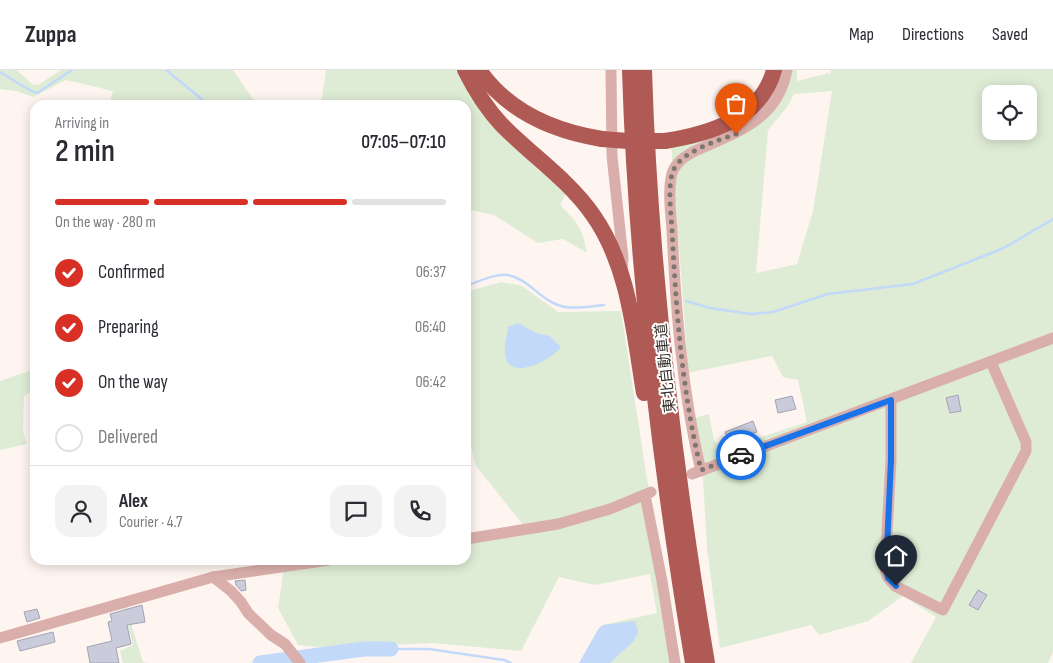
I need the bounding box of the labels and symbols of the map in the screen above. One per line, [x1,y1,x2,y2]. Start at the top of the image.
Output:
pin [715,83,757,134]
street label: 東北自動車道 [652,322,680,414]
courier [716,430,766,480]
pin [875,535,917,586]

